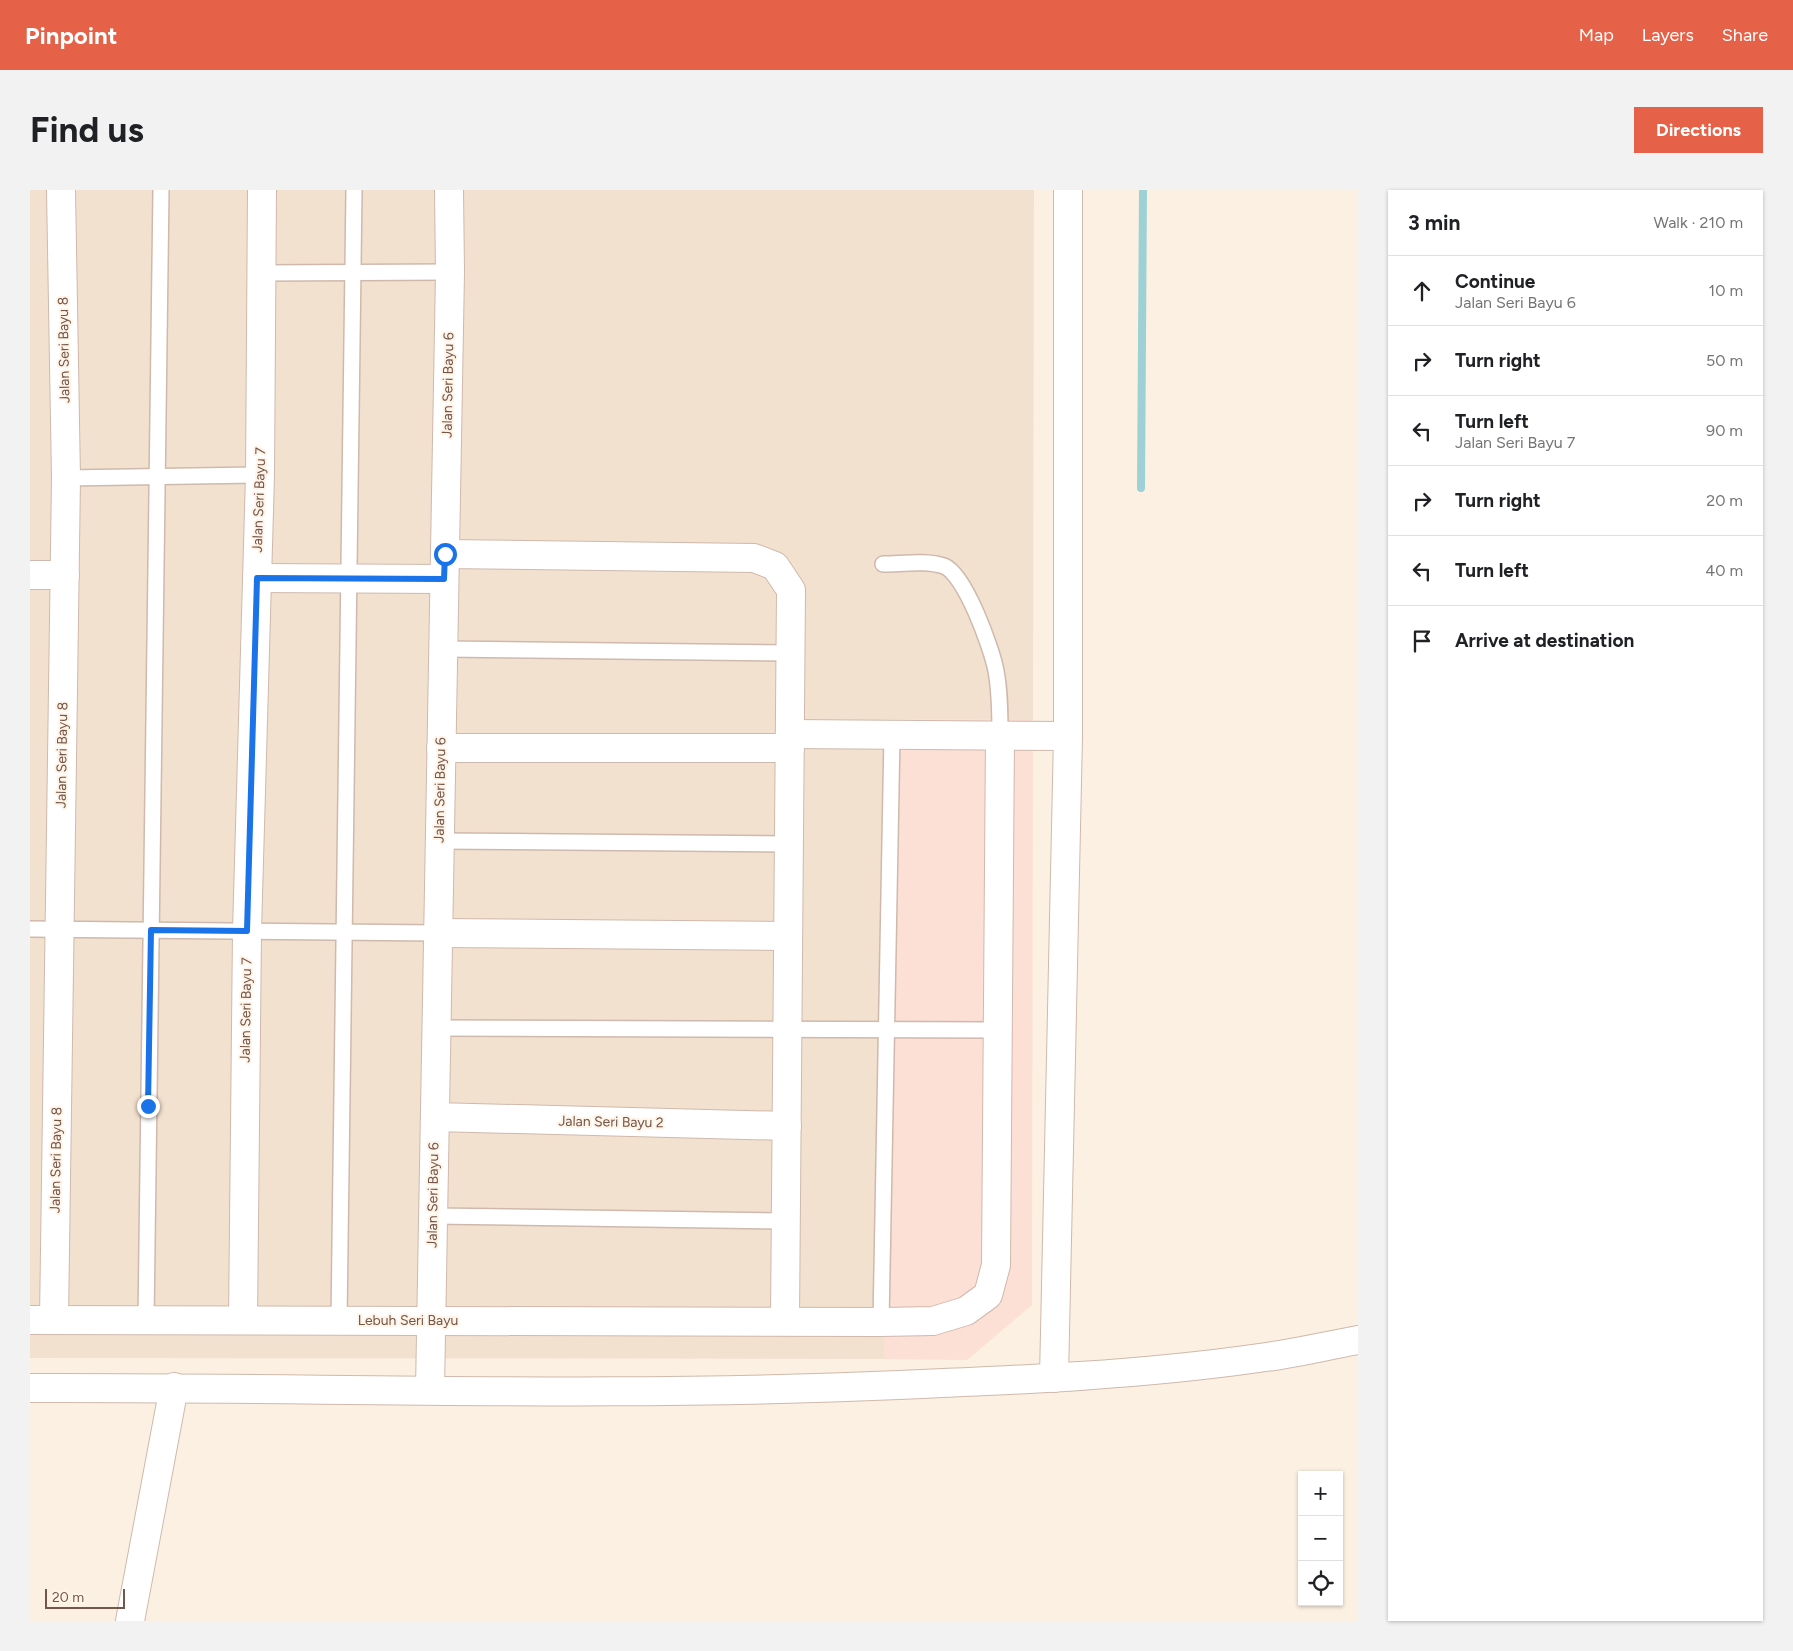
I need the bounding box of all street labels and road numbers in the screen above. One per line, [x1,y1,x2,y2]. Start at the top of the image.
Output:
street label: Jalan Seri Bayu 8 [55,297,73,403]
street label: Jalan Seri Bayu 6 [439,332,457,438]
street label: Jalan Seri Bayu 7 [249,447,269,553]
street label: Jalan Seri Bayu 8 [53,702,71,808]
street label: Jalan Seri Bayu 6 [431,737,449,843]
street label: Jalan Seri Bayu 7 [237,957,255,1063]
street label: Jalan Seri Bayu 8 [47,1107,65,1213]
street label: Jalan Seri Bayu 2 [558,1113,664,1131]
street label: Jalan Seri Bayu 6 [424,1142,442,1248]
street label: Lebuh Seri Bayu [358,1312,458,1329]

